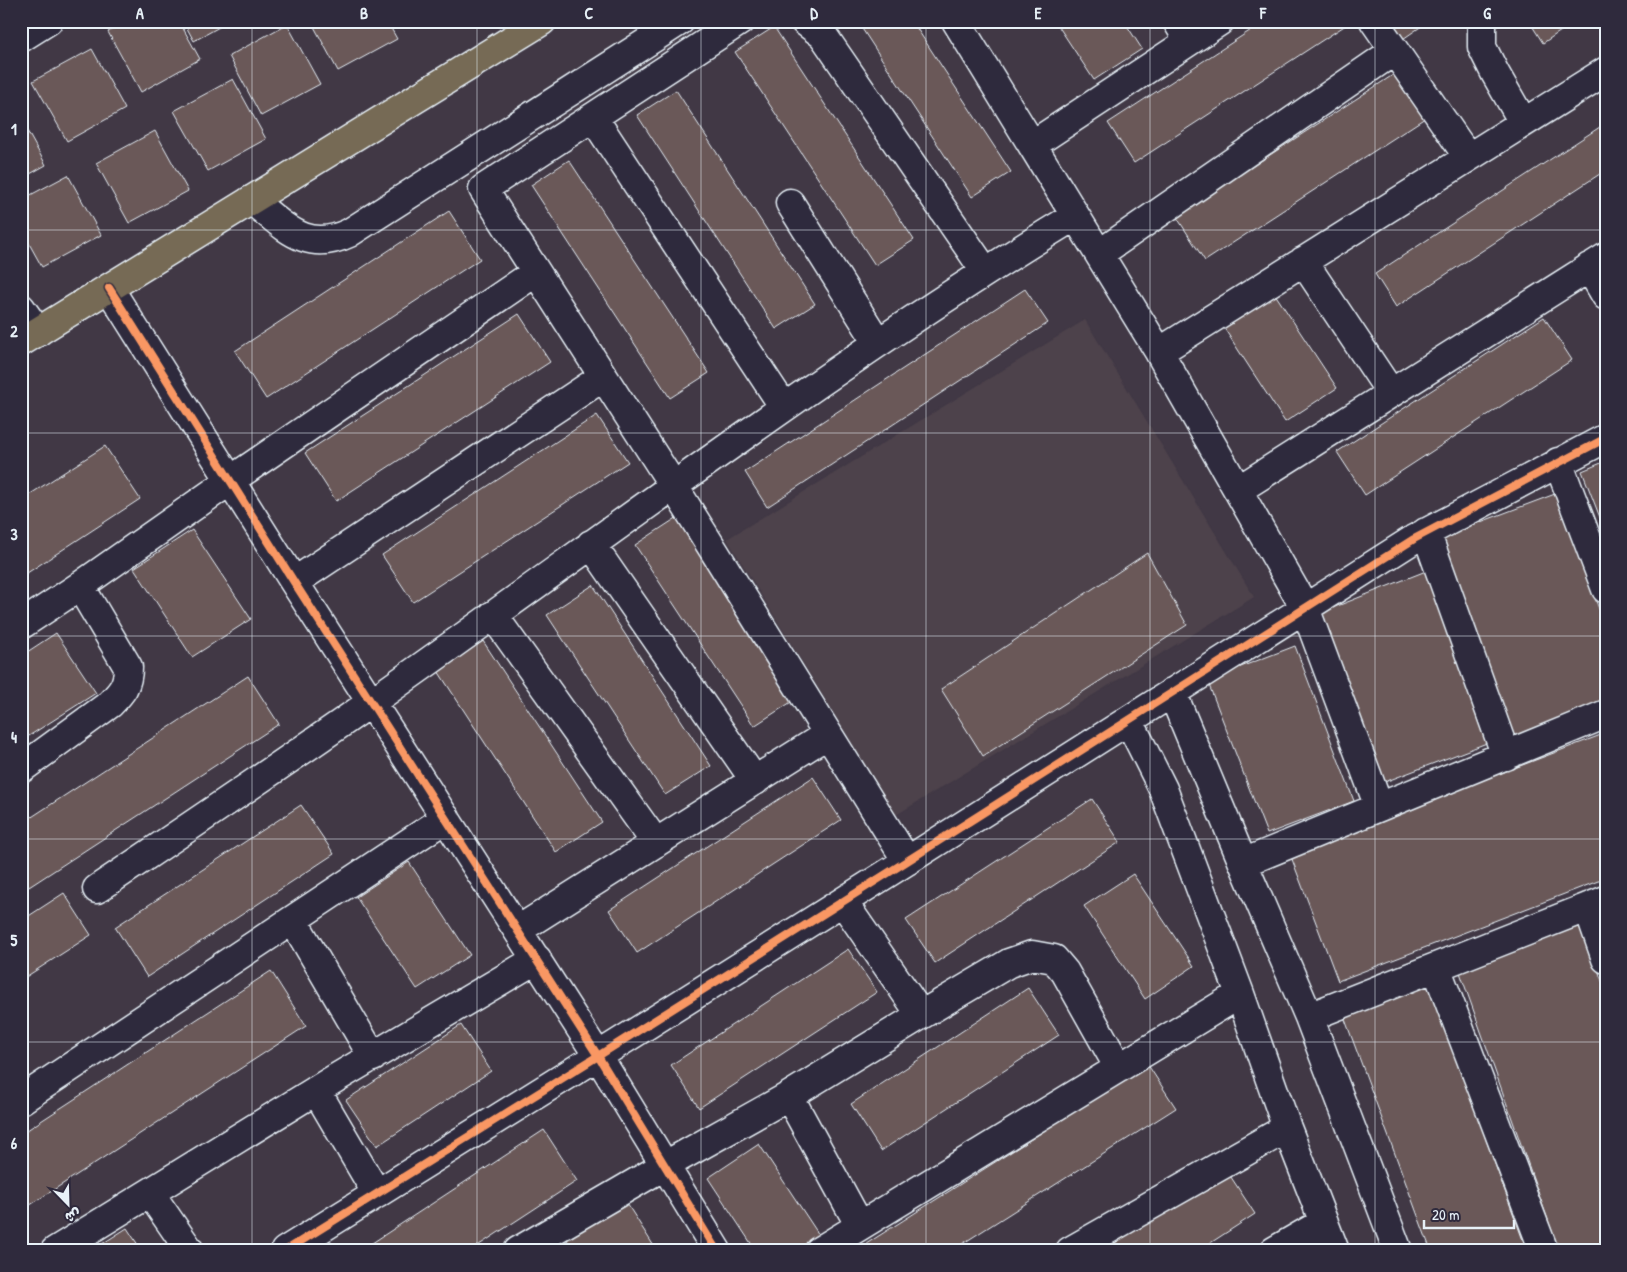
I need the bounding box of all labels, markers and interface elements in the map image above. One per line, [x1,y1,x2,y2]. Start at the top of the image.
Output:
text: A [136,2,144,24]
text: B [360,2,368,24]
text: C [585,2,594,24]
text: D [810,2,818,24]
text: E [1034,2,1042,24]
text: F [1259,2,1267,24]
text: G [1483,2,1491,24]
text: 1 [11,118,17,140]
text: 2 [10,320,18,342]
text: 3 [10,523,18,545]
text: 4 [11,726,17,748]
text: 5 [11,929,18,951]
text: 6 [11,1132,18,1154]
north arrow [42,1180,92,1230]
scale bar [1424,1197,1514,1229]
text: 20 m [1432,1204,1459,1225]
text: ش [62,1205,84,1228]

